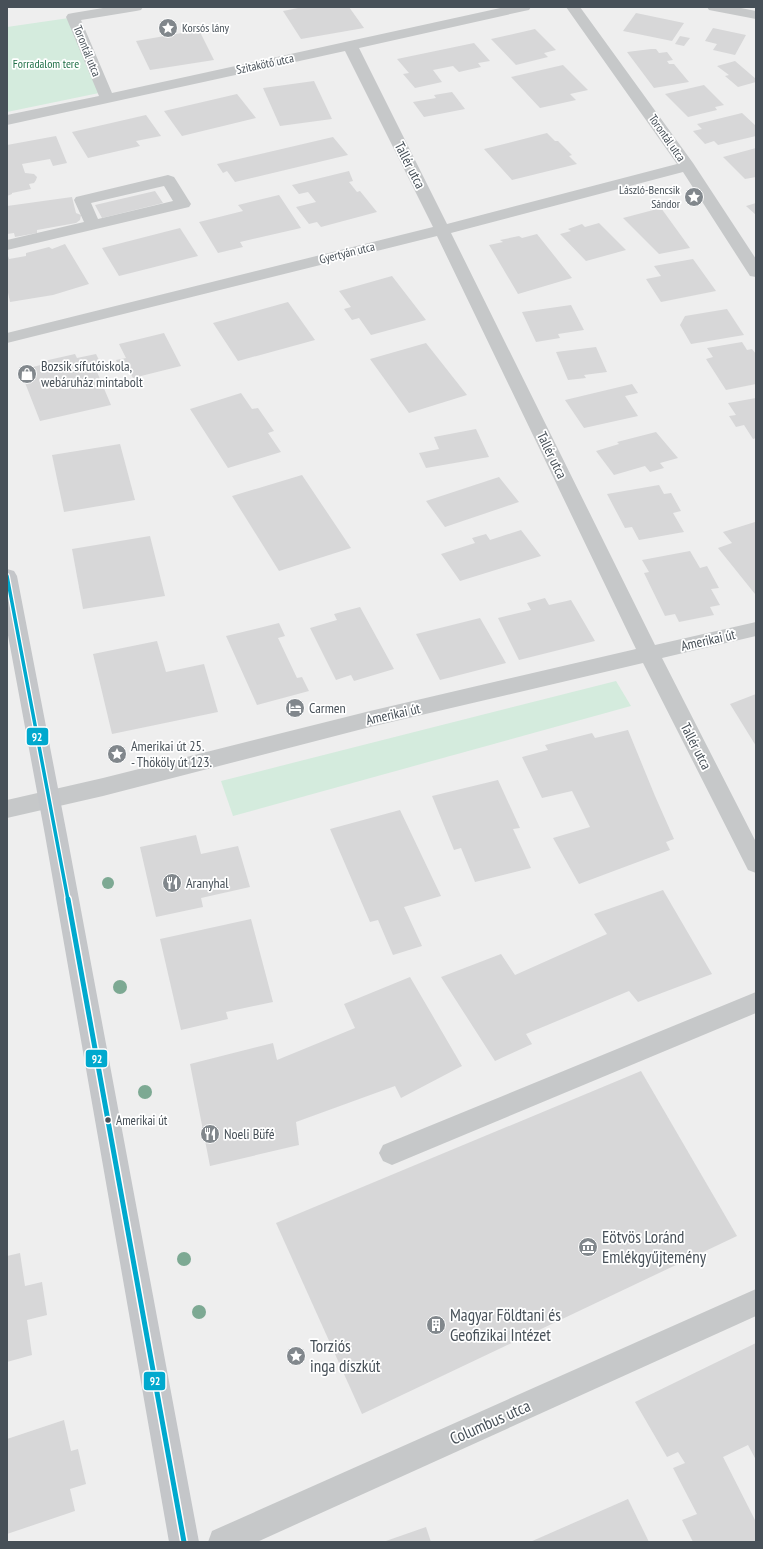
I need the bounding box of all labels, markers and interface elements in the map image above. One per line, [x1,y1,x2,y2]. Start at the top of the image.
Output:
place icon: Korsós lány [157,17,179,39]
place label: Korsós lány [182,20,230,35]
street label: Torontál utca [70,23,105,79]
street label: Szitakötő utca [235,50,295,77]
park label: Forradalom tere [13,56,79,71]
street label: Torontál utca [646,111,689,164]
street label: Tallér utca [391,139,429,191]
place label: László-Bencsik Sándor [619,182,681,211]
place icon: László-Bencsik Sándor [683,186,705,208]
street label: Gyertyán utca [318,238,376,267]
place label: Bozsik sífutóiskola, webáruház mintabolt [41,357,143,391]
shop icon: Bozsik sífutóiskola, webáruház mintabolt [16,363,38,385]
street label: Tallér utca [533,429,571,481]
street label: Amerikai út [679,625,737,655]
hotel icon: Carmen [284,697,306,719]
place label: Carmen [309,699,346,717]
street label: Amerikai út [364,699,422,729]
street label: Tallér utca [677,720,715,772]
line badge: 92 [26,727,49,746]
text: 92 [32,730,42,744]
place label: Amerikai út 25. - Thököly út 123. [131,737,212,771]
place icon: Amerikai út 25. - Thököly út 123. [106,743,128,765]
restaurant icon: Aranyhal [161,872,183,894]
place label: Aranyhal [186,874,229,892]
line badge: 92 [85,1049,108,1068]
text: 92 [92,1052,102,1066]
place label: Amerikai út [116,1112,168,1129]
marker: Amerikai út [103,1115,113,1125]
restaurant icon: Noeli Büfé [199,1123,221,1145]
place label: Noeli Büfé [224,1125,275,1143]
place label: Eötvös Loránd Emlékgyűjtemény [602,1226,707,1268]
museum icon: Eötvös Loránd Emlékgyűjtemény [577,1236,599,1258]
place label: Magyar Földtani és Geofizikai Intézet [450,1304,561,1346]
building icon: Magyar Földtani és Geofizikai Intézet [425,1314,447,1336]
place label: Torziós inga díszkút [310,1335,381,1377]
place icon: Torziós inga díszkút [285,1345,307,1367]
line badge: 92 [143,1371,166,1391]
text: 92 [150,1374,160,1388]
street label: Columbus utca [446,1394,534,1450]

